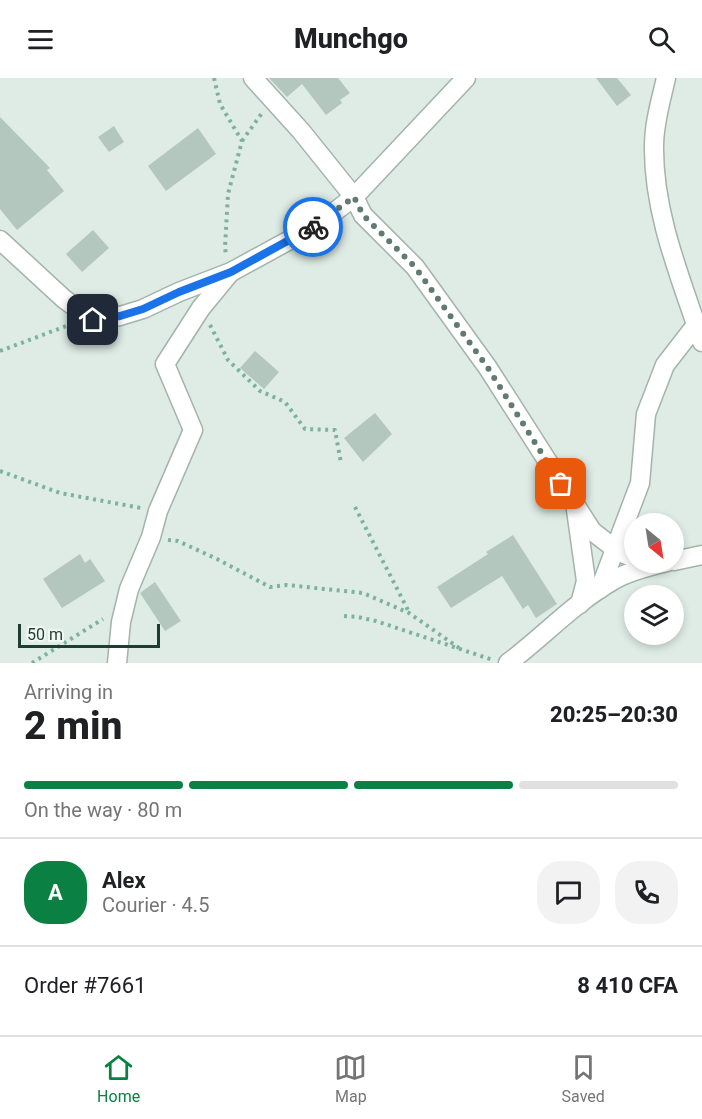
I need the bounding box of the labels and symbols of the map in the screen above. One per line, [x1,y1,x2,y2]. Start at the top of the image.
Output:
courier [283,197,343,257]
pin [67,294,118,345]
pin [535,458,586,509]
north arrow [624,513,684,573]
scale bar [18,621,160,648]

